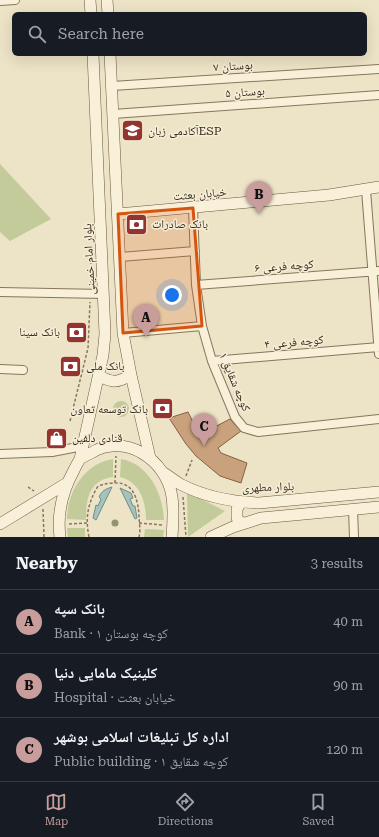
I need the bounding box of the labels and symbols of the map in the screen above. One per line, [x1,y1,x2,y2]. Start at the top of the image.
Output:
street label: بوستان ۷ [213,58,253,75]
street label: بوستان ۵ [225,84,265,101]
school or university icon: آکادمی زبانESP [120,118,146,144]
place label: آکادمی زبانESP [148,124,222,138]
pin: B [246,181,272,214]
street label: خیابان بعثت [173,185,228,204]
bank icon: بانک صادرات [124,211,150,237]
place label: بانک صادرات [152,217,208,231]
street label: بلوار امام خمینی [80,223,99,295]
street label: کوچه فرعی ۶ [254,257,314,275]
your location [162,285,182,305]
pin: A [133,304,159,337]
bank icon: بانک سینا [63,319,89,345]
place label: بانک سینا [19,325,60,339]
street label: کوچه فرعی ۴ [264,332,324,352]
street label: کوچه شقایق ۱ [216,350,254,414]
bank icon: بانک ملی [58,353,84,379]
place label: بانک ملی [86,359,125,373]
bank icon: بانک توسعه تعاون [150,396,176,422]
place label: بانک توسعه تعاون [70,402,148,416]
pin: C [191,413,217,446]
shop icon: قنادی دلفین [43,425,69,451]
place label: قنادی دلفین [72,431,123,445]
street label: بلوار مطهری [242,479,294,495]

